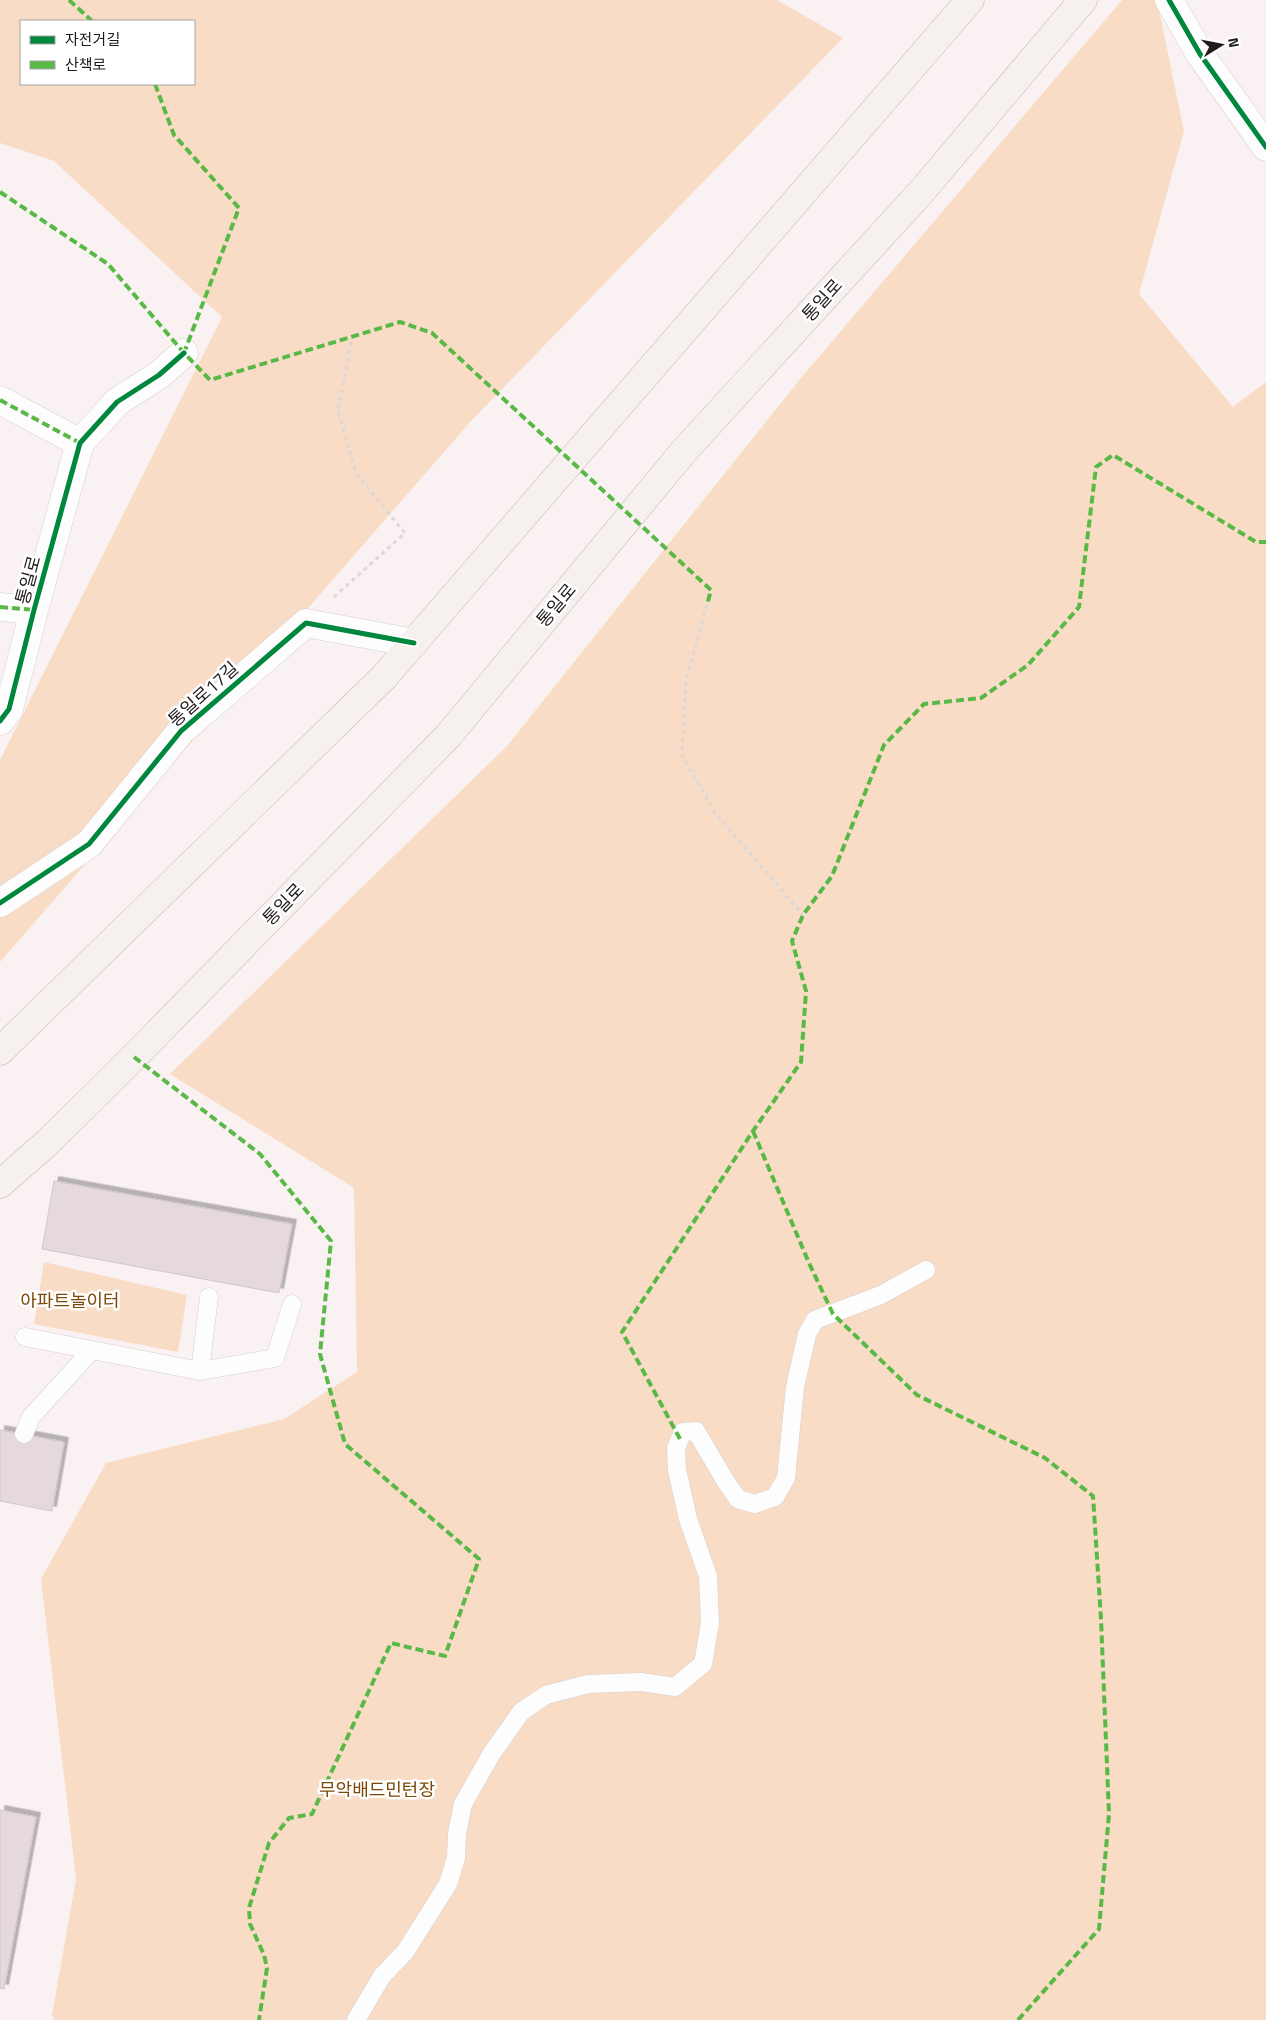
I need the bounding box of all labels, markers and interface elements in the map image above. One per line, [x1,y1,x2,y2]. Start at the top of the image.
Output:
legend [20,20,195,85]
north arrow [1196,20,1246,70]
text: 자전거길 [65,28,120,51]
text: N [1223,36,1245,49]
text: 산책로 [65,53,106,76]
street label: 통일로 [795,273,849,327]
street label: 통일로 [9,553,47,607]
street label: 통일로 [530,577,582,633]
street label: 통일로17길 [162,655,244,733]
street label: 통일로 [256,877,310,931]
park label: 아파트놀이터 [20,1287,120,1314]
park label: 무악배드민턴장 [319,1776,435,1803]

